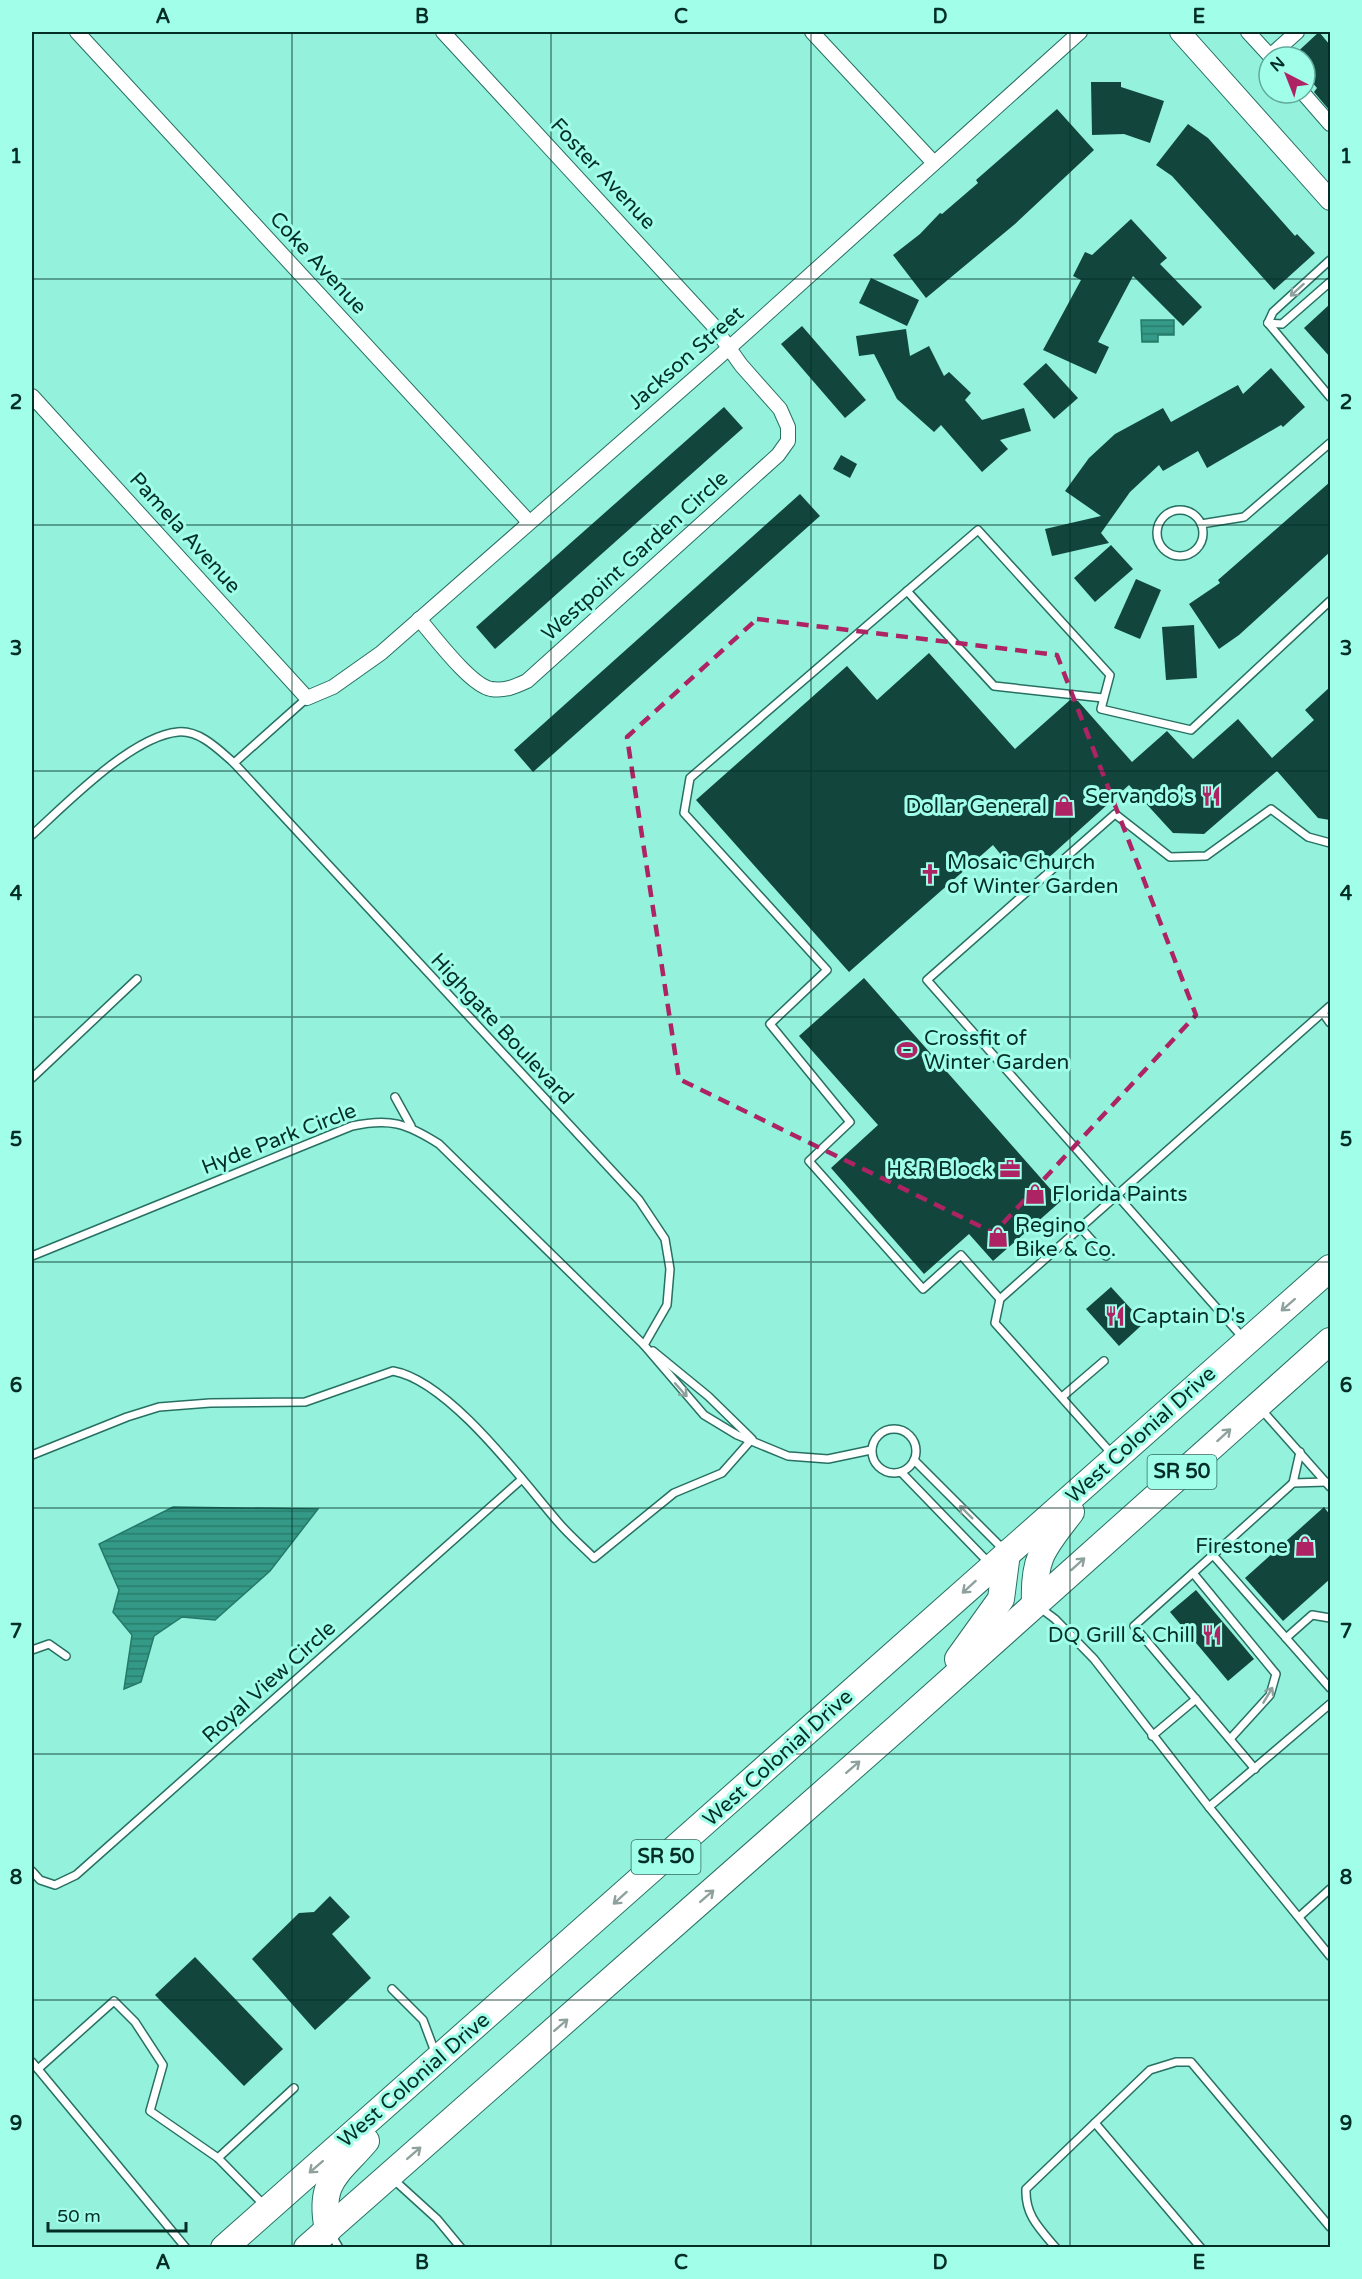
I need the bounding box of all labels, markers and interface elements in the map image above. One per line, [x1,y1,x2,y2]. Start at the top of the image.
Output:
text: A [156,5,171,29]
text: B [415,5,429,29]
text: C [674,5,688,29]
text: D [932,5,948,29]
text: E [1193,5,1206,29]
north arrow [1257,45,1317,105]
text: N [1266,53,1289,76]
street label: Foster Avenue [545,113,661,235]
text: 1 [10,145,22,169]
text: 1 [1340,145,1352,169]
street label: Coke Avenue [264,207,372,319]
one-way arrow [1290,283,1305,298]
street label: Jackson Street [623,301,749,415]
text: 2 [10,391,22,415]
text: 2 [1340,391,1352,415]
street label: Westpoint Garden Circle [537,466,733,646]
street label: Pamela Avenue [124,467,246,599]
text: 3 [10,637,22,661]
text: 3 [1340,637,1352,661]
place label: Servando's [1085,784,1194,809]
restaurant icon: Servando's [1199,784,1223,808]
place label: Dollar General [906,794,1047,819]
shop icon: Dollar General [1052,794,1076,818]
place label: Mosaic Church of Winter Garden [947,850,1119,899]
church icon: Mosaic Church of Winter Garden [918,862,942,886]
text: 4 [10,882,23,906]
text: 4 [1340,882,1353,906]
street label: Highgate Boulevard [425,948,579,1110]
place label: Crossfit of Winter Garden [924,1026,1069,1075]
sports icon: Crossfit of Winter Garden [895,1038,919,1062]
street label: Hyde Park Circle [198,1098,360,1180]
text: 5 [10,1128,22,1152]
text: 5 [1340,1128,1352,1152]
place label: H&R Block [886,1157,993,1182]
office icon: H&R Block [998,1157,1022,1181]
shop icon: Florida Paints [1023,1182,1047,1206]
place label: Florida Paints [1052,1182,1188,1207]
place label: Regino Bike & Co. [1015,1213,1116,1262]
shop icon: Regino Bike & Co. [986,1225,1010,1249]
one-way arrow [1281,1298,1296,1312]
restaurant icon: Captain D's [1103,1304,1127,1328]
place label: Captain D's [1132,1304,1245,1329]
street label: West Colonial Drive [1061,1361,1221,1509]
text: 6 [10,1374,22,1398]
text: 6 [1340,1374,1352,1398]
one-way arrow [674,1382,688,1397]
one-way arrow [1216,1428,1231,1442]
road number: SR 50 [1148,1455,1216,1489]
one-way arrow [959,1504,973,1519]
place label: Firestone [1195,1534,1288,1559]
shop icon: Firestone [1293,1534,1317,1558]
one-way arrow [1071,1557,1086,1571]
one-way arrow [962,1580,977,1594]
street label: Royal View Circle [197,1616,341,1748]
text: 7 [10,1620,22,1644]
text: 7 [1340,1620,1352,1644]
place label: DQ Grill & Chill [1048,1623,1195,1648]
restaurant icon: DQ Grill & Chill [1200,1623,1224,1647]
street label: West Colonial Drive [698,1684,858,1832]
one-way arrow [1262,1687,1274,1704]
one-way arrow [846,1760,861,1774]
road number: SR 50 [632,1840,700,1874]
text: 8 [10,1866,22,1890]
text: 8 [1340,1866,1352,1890]
one-way arrow [699,1889,714,1903]
one-way arrow [613,1891,628,1905]
street label: West Colonial Drive [333,2007,495,2153]
one-way arrow [552,2018,568,2032]
text: 9 [10,2112,22,2136]
text: 9 [1340,2112,1352,2136]
one-way arrow [406,2146,421,2160]
one-way arrow [309,2159,325,2173]
scale bar [48,2195,186,2233]
text: 50 m [57,2205,101,2227]
text: A [156,2251,171,2275]
text: B [415,2251,429,2275]
text: C [674,2251,688,2275]
text: D [932,2251,948,2275]
text: E [1193,2251,1206,2275]

